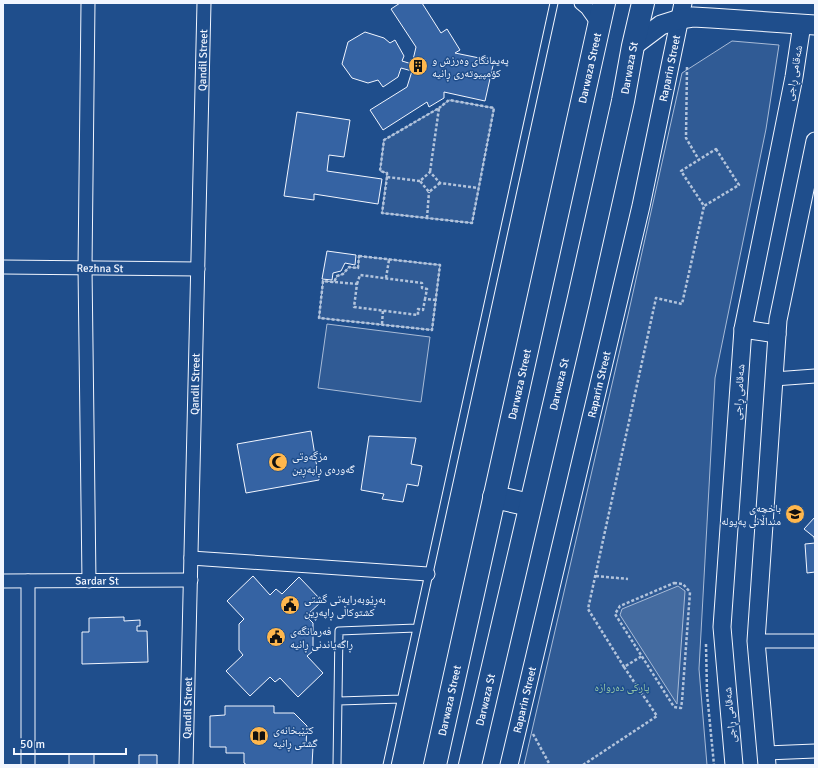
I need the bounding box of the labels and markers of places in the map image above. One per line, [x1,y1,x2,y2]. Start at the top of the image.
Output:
place label: پەیمانگای وەرزش و کۆمپیوتەری ڕانیە [432,54,509,82]
building icon: پەیمانگای وەرزش و کۆمپیوتەری ڕانیە [407,55,429,77]
place label: مزگەوتی گەورەی ڕاپەڕین [292,450,355,478]
mosque icon: مزگەوتی گەورەی ڕاپەڕین [267,451,289,473]
place label: باخچەی منداڵانی پەپولە [721,502,781,528]
school or university icon: باخچەی منداڵانی پەپولە [784,503,806,525]
place label: بەڕێوبەرایەتی گشتی کشتوکاڵی ڕاپەڕین [304,593,386,621]
public building icon: بەڕێوبەرایەتی گشتی کشتوکاڵی ڕاپەڕین [279,594,301,616]
place label: فەرمانگەی ڕاگەیاندنی ڕانیە [290,625,353,653]
public building icon: فەرمانگەی ڕاگەیاندنی ڕانیە [265,626,287,648]
place label: کتێبخانەی گشتی ڕانیە [273,724,318,752]
library icon: کتێبخانەی گشتی ڕانیە [248,725,270,747]

